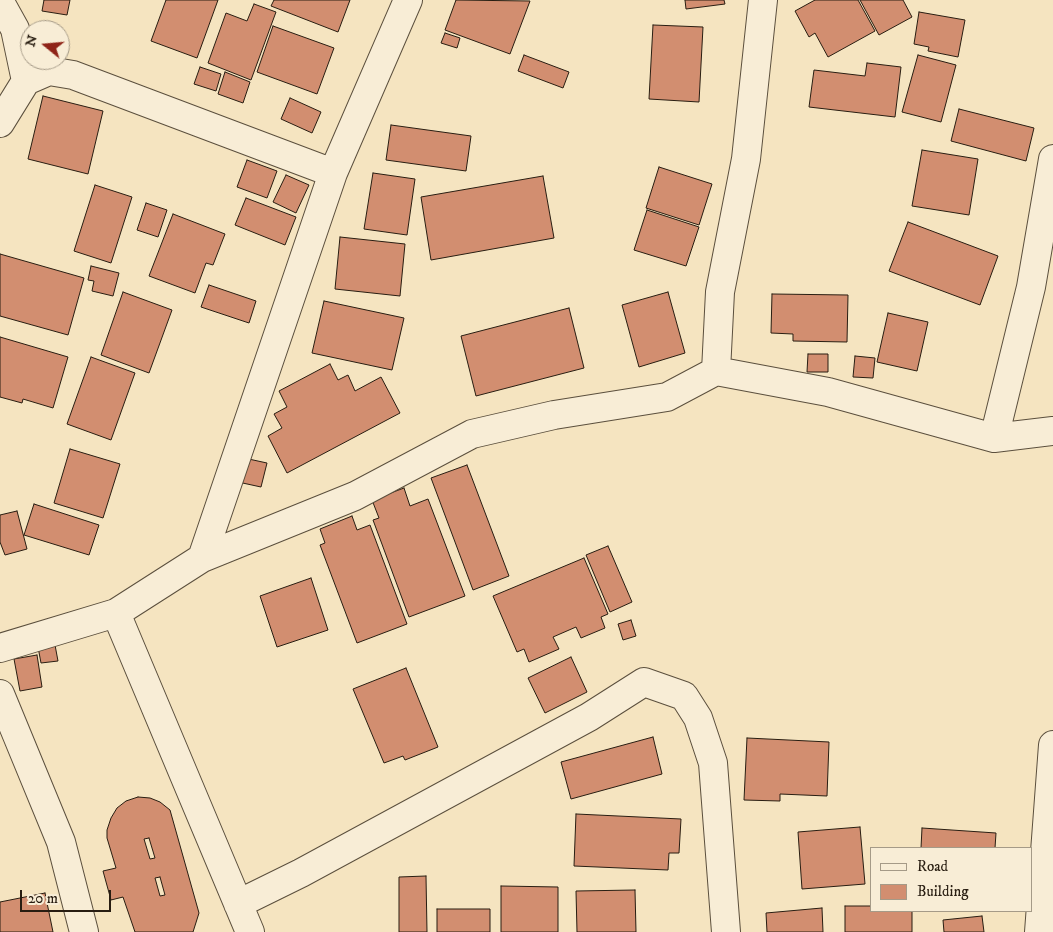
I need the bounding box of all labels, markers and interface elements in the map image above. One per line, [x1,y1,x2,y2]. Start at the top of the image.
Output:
north arrow [20,20,70,70]
text: N [21,33,42,49]
legend [870,847,1033,912]
text: Road [917,857,948,876]
scale bar [22,880,114,912]
text: Building [917,882,969,901]
text: 20 m [28,889,58,908]

